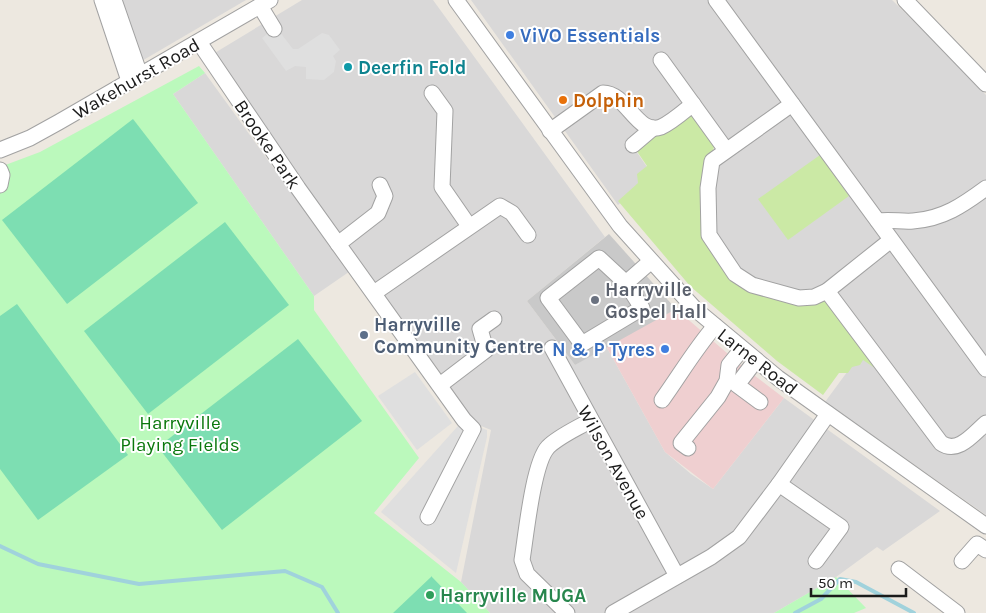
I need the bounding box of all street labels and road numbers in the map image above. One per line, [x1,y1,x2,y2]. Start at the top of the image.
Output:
street label: Wakehurst Road [69,34,204,124]
street label: Brooke Park [229,96,305,194]
street label: Larne Road [713,324,802,400]
street label: Wilson Avenue [573,402,653,523]

